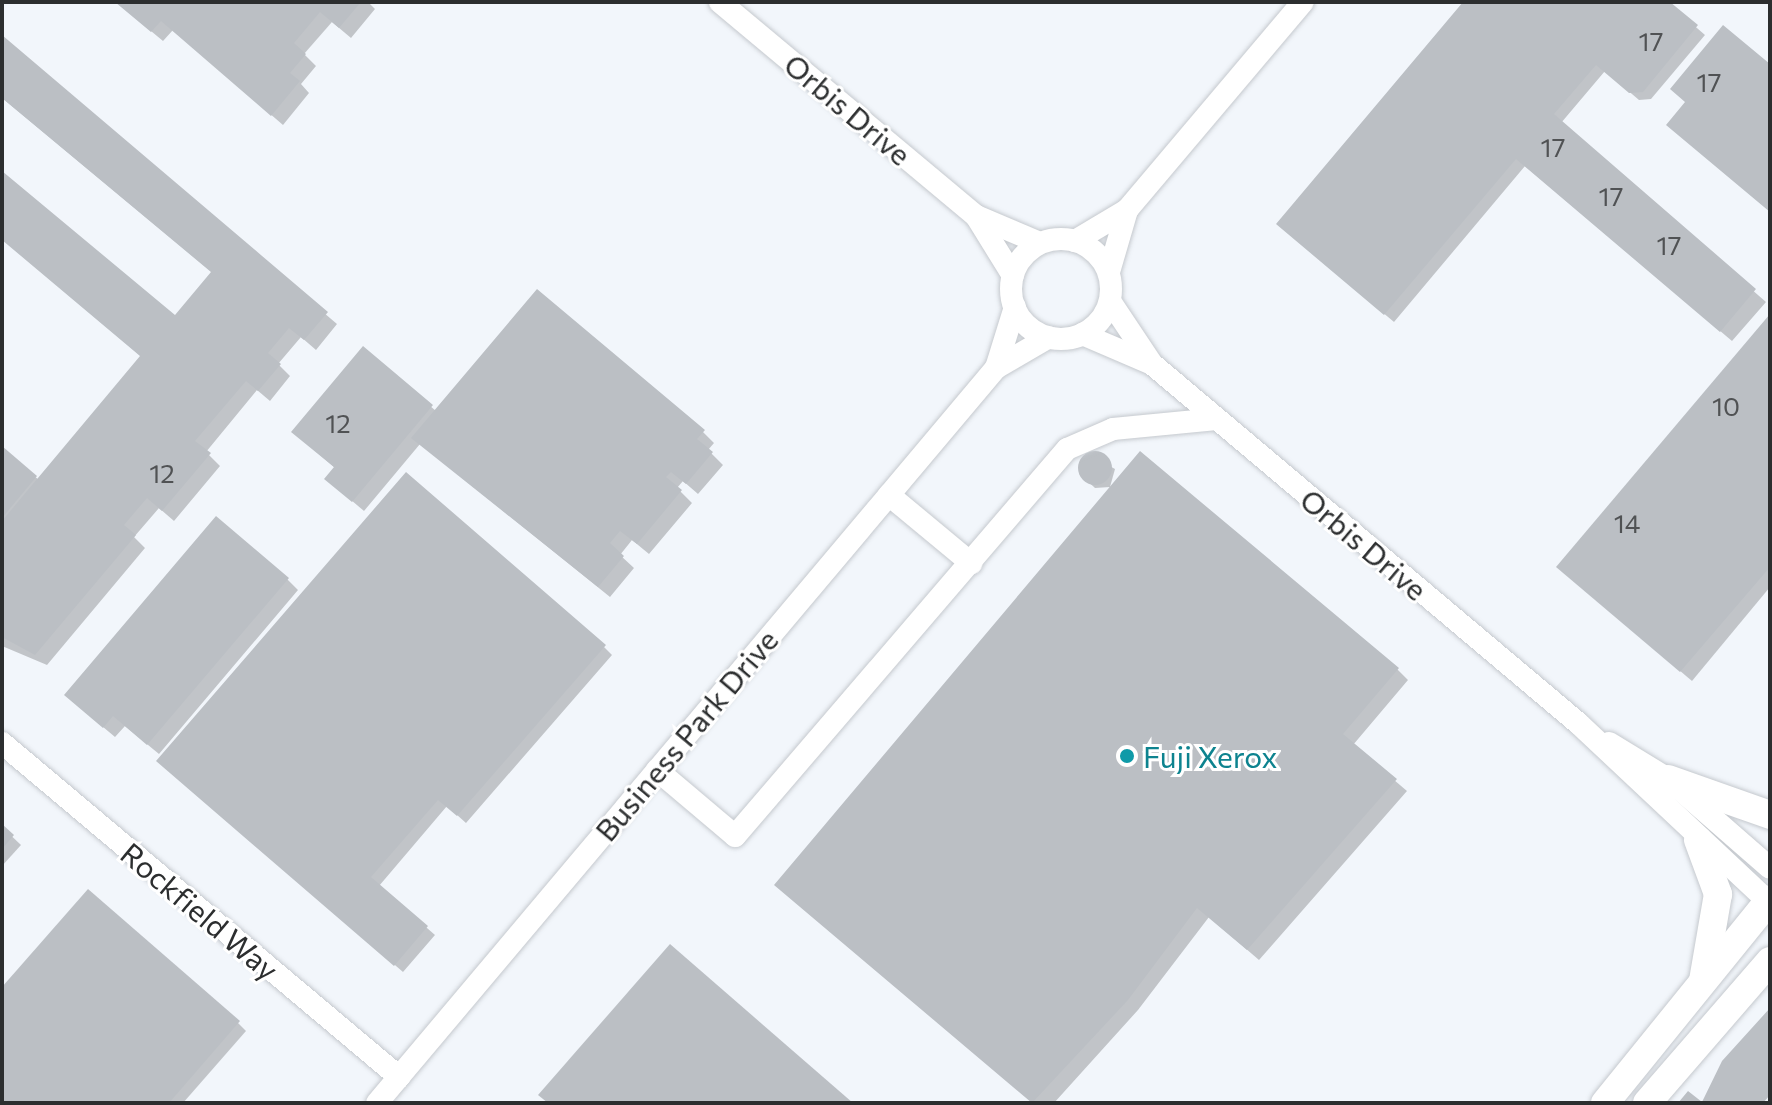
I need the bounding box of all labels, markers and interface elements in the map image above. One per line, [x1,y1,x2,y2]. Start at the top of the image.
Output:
house number: 17 [1639,25,1663,57]
street label: Orbis Drive [778,46,918,172]
house number: 17 [1697,66,1721,98]
house number: 17 [1541,131,1565,163]
house number: 17 [1599,180,1623,212]
house number: 17 [1657,229,1681,261]
house number: 10 [1712,390,1740,422]
house number: 12 [325,407,351,439]
house number: 12 [149,457,175,489]
street label: Orbis Drive [1294,481,1434,607]
house number: 14 [1614,507,1640,539]
street label: Business Park Drive [587,622,785,848]
place label: Fuji Xerox [1143,738,1277,774]
marker: Fuji Xerox [1118,747,1136,765]
street label: Rockfield Way [114,835,286,987]

